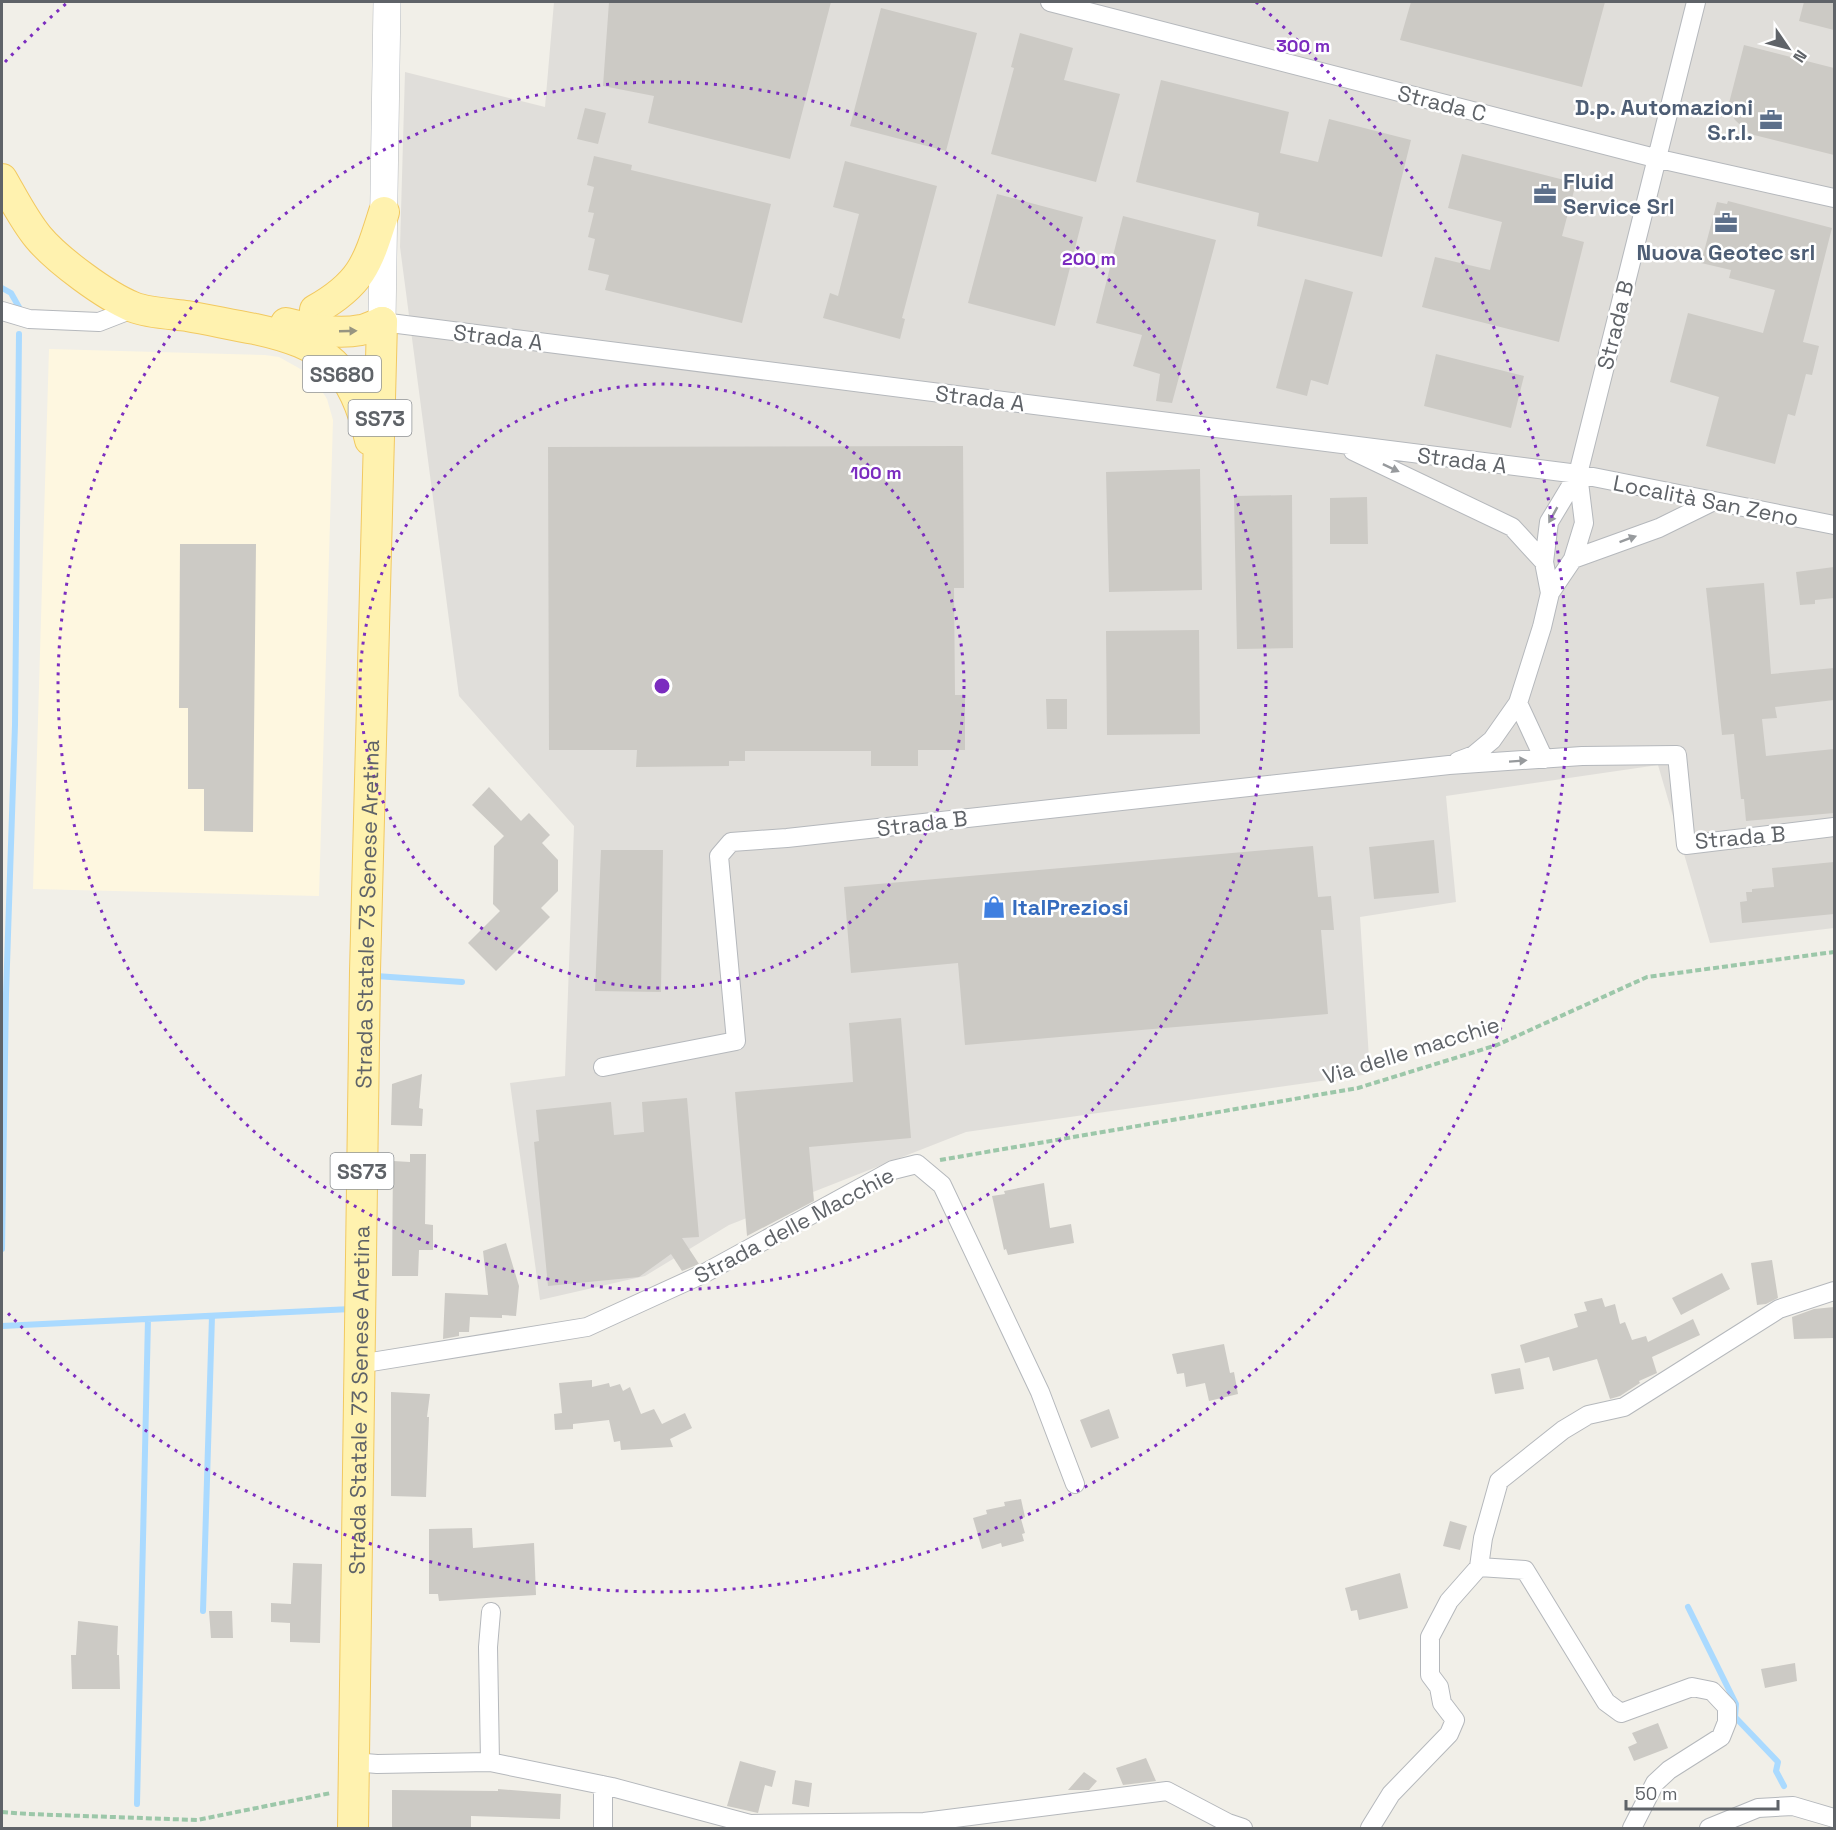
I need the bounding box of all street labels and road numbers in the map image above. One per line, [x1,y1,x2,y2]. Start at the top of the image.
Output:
street label: Strada C [1395,78,1489,128]
street label: Strada B [1590,278,1640,372]
street label: Strada A [452,318,544,356]
road number: SS680 [303,356,381,392]
street label: Strada A [934,379,1026,417]
road number: SS73 [348,400,412,436]
street label: Strada A [1416,441,1508,479]
street label: Località San Zeno [1611,468,1801,532]
street label: Strada Statale 73 Senese Aretina [349,739,385,1089]
street label: Strada B [875,804,969,842]
street label: Strada B [1693,819,1787,855]
street label: Via delle macchie [1319,1010,1503,1090]
road number: SS73 [330,1153,394,1189]
street label: Strada delle Macchie [689,1160,899,1290]
street label: Strada Statale 73 Senese Aretina [343,1225,375,1575]

